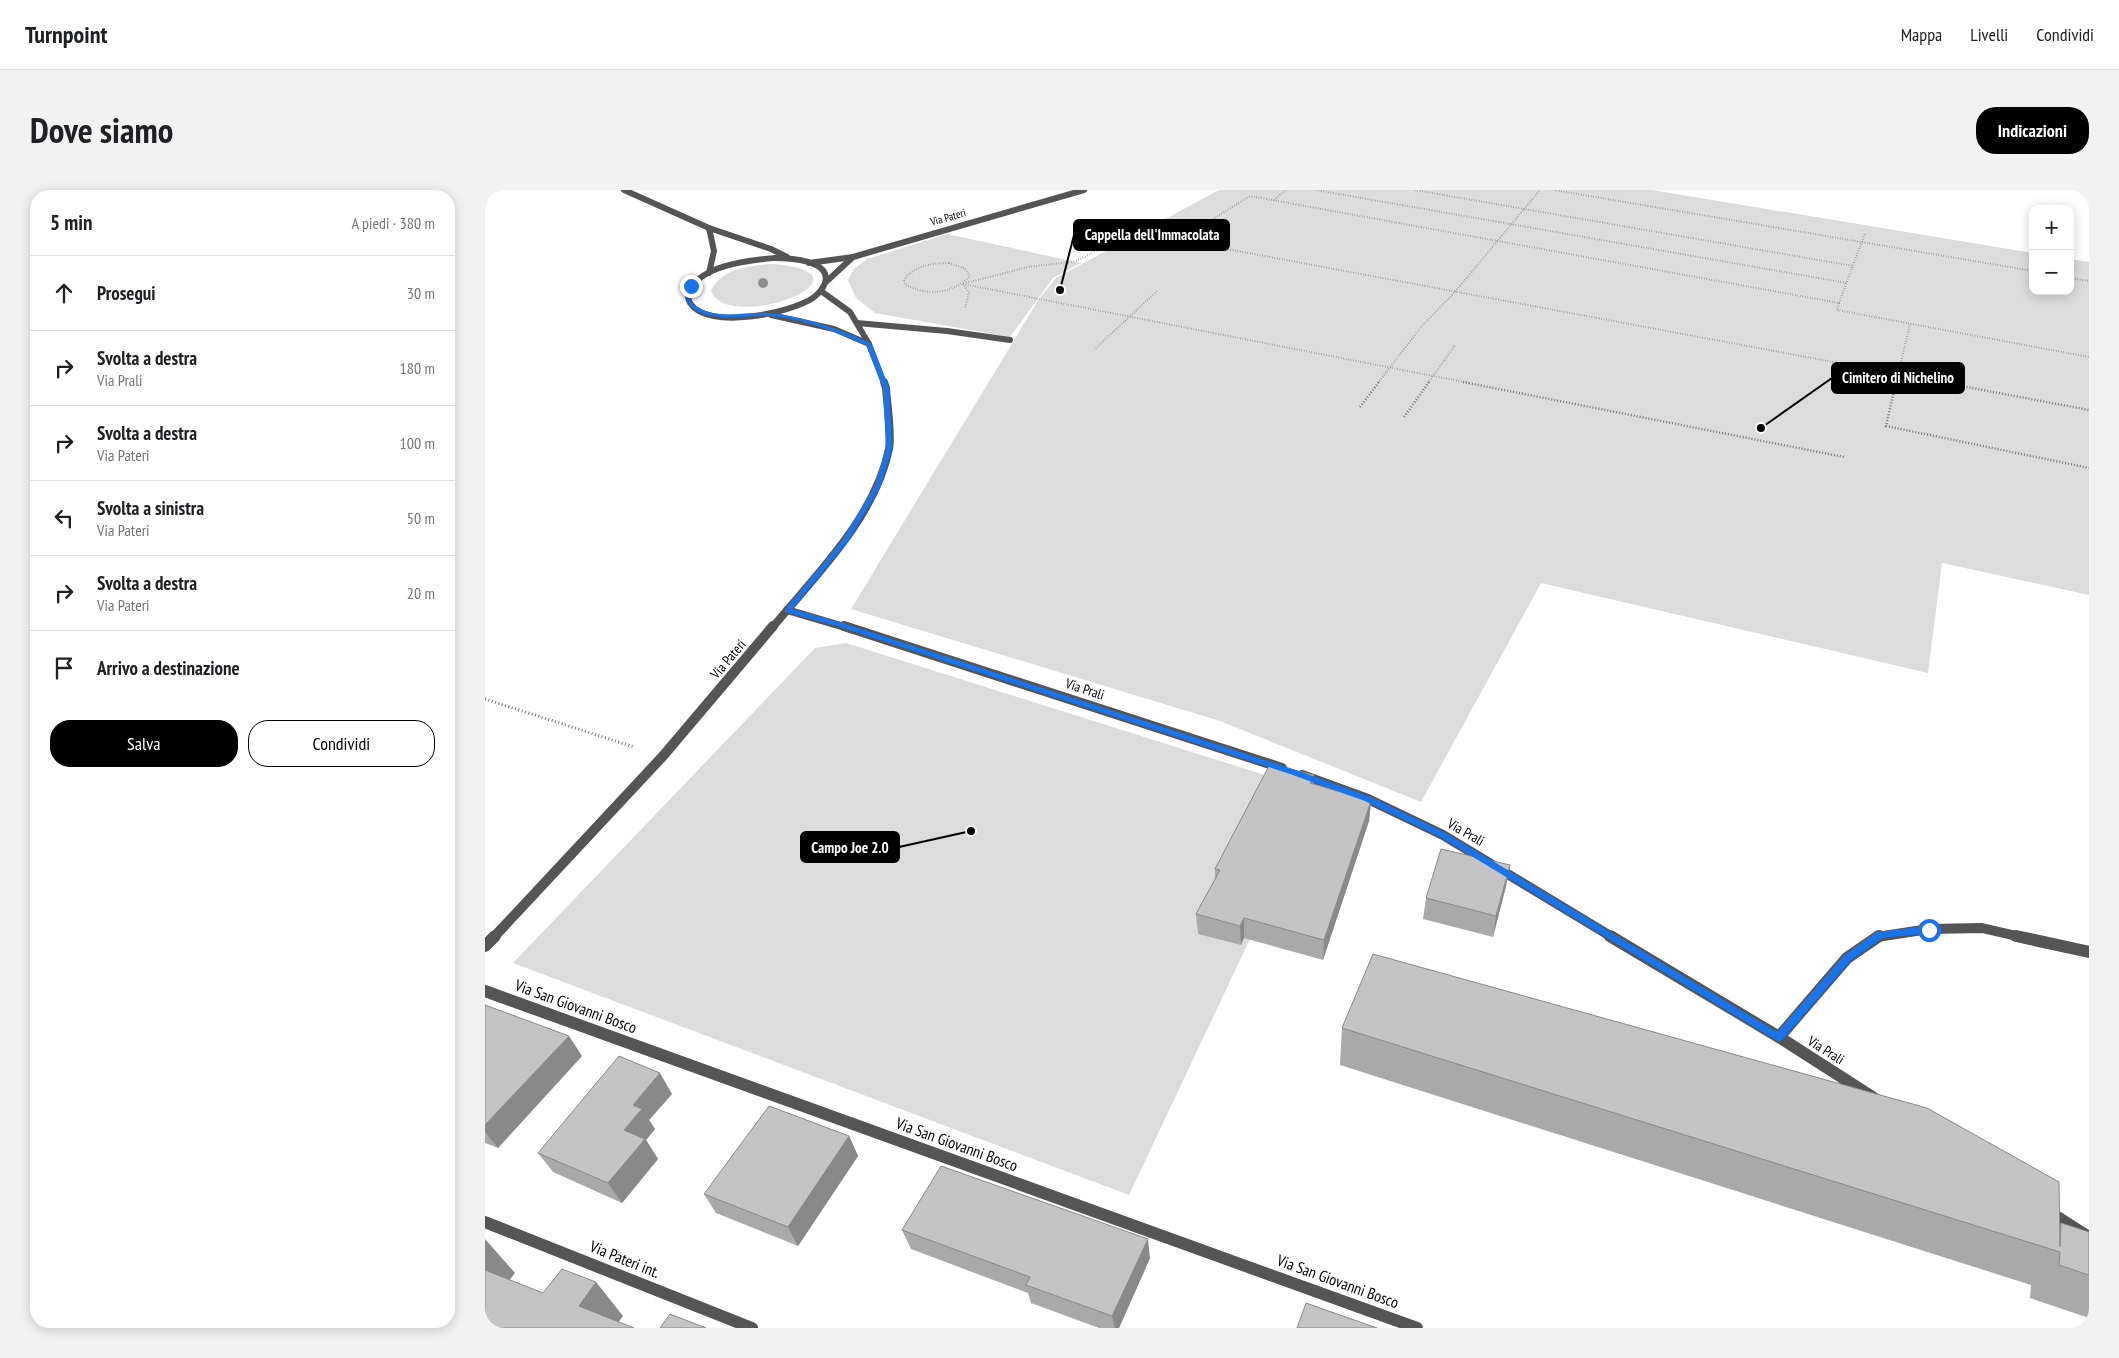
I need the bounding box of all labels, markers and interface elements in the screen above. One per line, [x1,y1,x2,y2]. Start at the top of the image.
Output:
text: Turnpoint [25,19,107,50]
text: Mappa [1901,23,1942,46]
text: Livelli [1970,23,2008,46]
text: Condividi [2036,23,2094,46]
text: Dove siamo [30,107,173,153]
button: Indicazioni [1976,107,2089,154]
street label: Via Pateri [928,205,967,229]
map controls [2029,205,2074,295]
button: + [2029,205,2074,250]
text: 5 min [50,209,92,236]
text: A piedi · 380 m [352,213,435,233]
callout: Cappella dell'Immacolata [1074,220,1229,250]
text: Cappella dell'Immacolata [1085,225,1219,244]
button: − [2029,250,2074,295]
route end [680,275,703,298]
icon: ahead [50,279,78,307]
text: Prosegui [97,281,156,305]
text: 30 m [407,283,435,303]
text: Svolta a destra [97,346,197,370]
icon: right [50,354,78,382]
text: 180 m [400,358,435,378]
callout: Cimitero di Nichelino [1832,363,1964,393]
text: Cimitero di Nichelino [1842,368,1954,387]
text: Via Prali [97,370,142,390]
text: Svolta a destra [97,421,197,445]
icon: right [50,429,78,457]
text: 100 m [400,433,435,453]
text: Via Pateri [97,445,150,465]
text: Svolta a sinistra [97,496,204,520]
icon: left [50,504,78,532]
text: 50 m [407,508,435,528]
text: Via Pateri [97,520,150,540]
text: Svolta a destra [97,571,197,595]
icon: right [50,579,78,607]
text: 20 m [407,583,435,603]
text: Via Pateri [97,595,150,615]
street label: Via Pateri [706,636,750,683]
icon: arrive [50,654,78,682]
text: Arrivo a destinazione [97,656,240,680]
street label: Via Prali [1062,674,1107,704]
button: Salva [50,720,238,767]
button: Condividi [248,720,435,767]
street label: Via Prali [1443,814,1488,850]
callout: Campo Joe 2.0 [801,832,899,862]
text: Campo Joe 2.0 [811,838,889,857]
route start [1918,919,1941,942]
street label: Via San Giovanni Bosco [511,974,640,1037]
street label: Via Prali [1804,1031,1848,1068]
street label: Via San Giovanni Bosco [892,1112,1021,1175]
street label: Via Pateri int. [586,1236,663,1282]
street label: Via San Giovanni Bosco [1273,1249,1402,1312]

